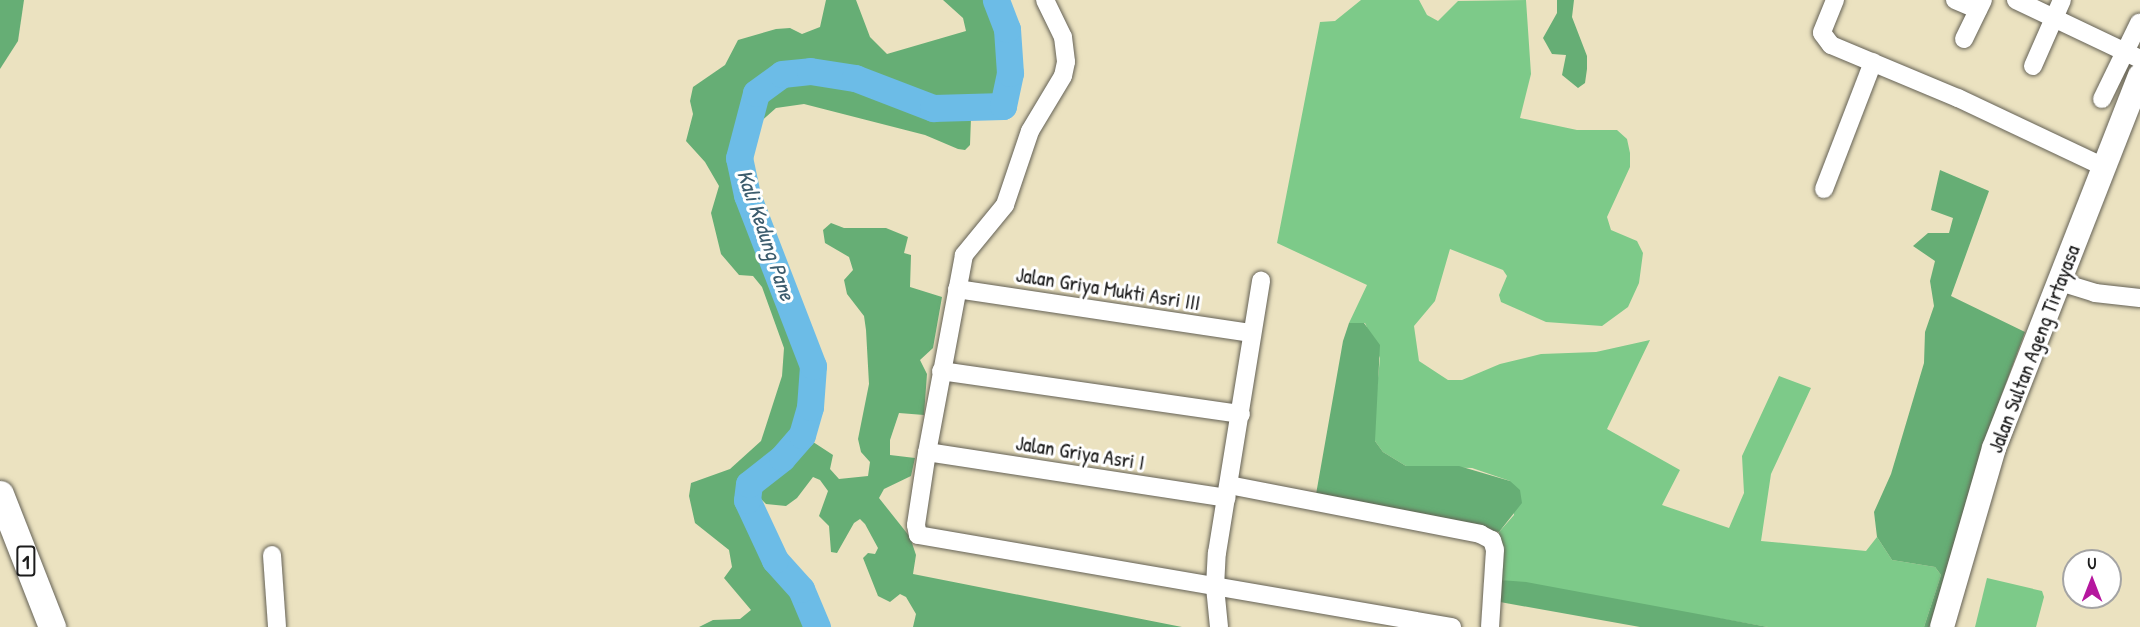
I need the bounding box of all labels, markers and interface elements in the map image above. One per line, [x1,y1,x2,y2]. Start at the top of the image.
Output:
water label: Kali Kedung Pane [731,166,801,304]
street label: Jalan Sultan Ageng Tirtayasa [1983,241,2085,457]
street label: Jalan Griya Mukti Asri III [1014,262,1202,316]
street label: Jalan Griya Asri I [1014,430,1146,476]
road number: 1 [15,544,36,578]
north arrow [2062,549,2122,609]
text: U [2088,552,2096,574]

